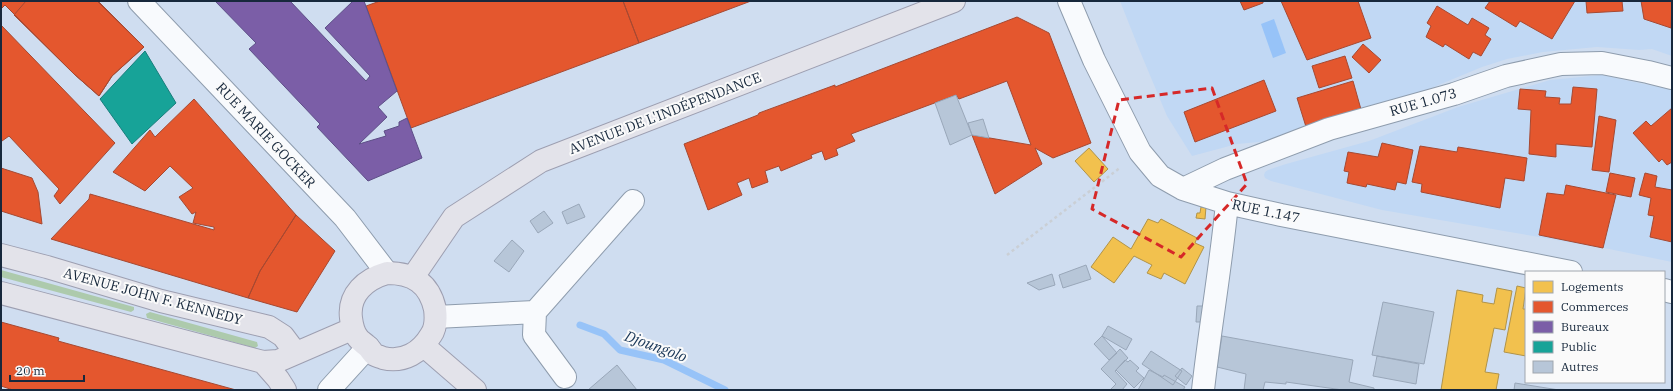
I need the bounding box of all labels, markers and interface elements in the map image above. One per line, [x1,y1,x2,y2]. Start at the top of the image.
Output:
street label: AVENUE DE L'INDÉPENDANCE [566,67,764,158]
street label: RUE MARIE GOCKER [212,78,320,192]
street label: RUE 1.073 [1387,84,1459,120]
street label: RUE 1.147 [1230,195,1302,227]
street label: AVENUE JOHN F. KENNEDY [62,263,245,329]
legend [1525,271,1665,383]
text: Logements [1561,279,1624,294]
text: Commerces [1561,299,1629,314]
text: Bureaux [1561,319,1609,334]
water label: Djoungolo [621,326,690,366]
text: Public [1561,339,1597,354]
scale bar [10,357,84,383]
text: Autres [1561,359,1598,374]
text: 20 m [16,363,45,378]

